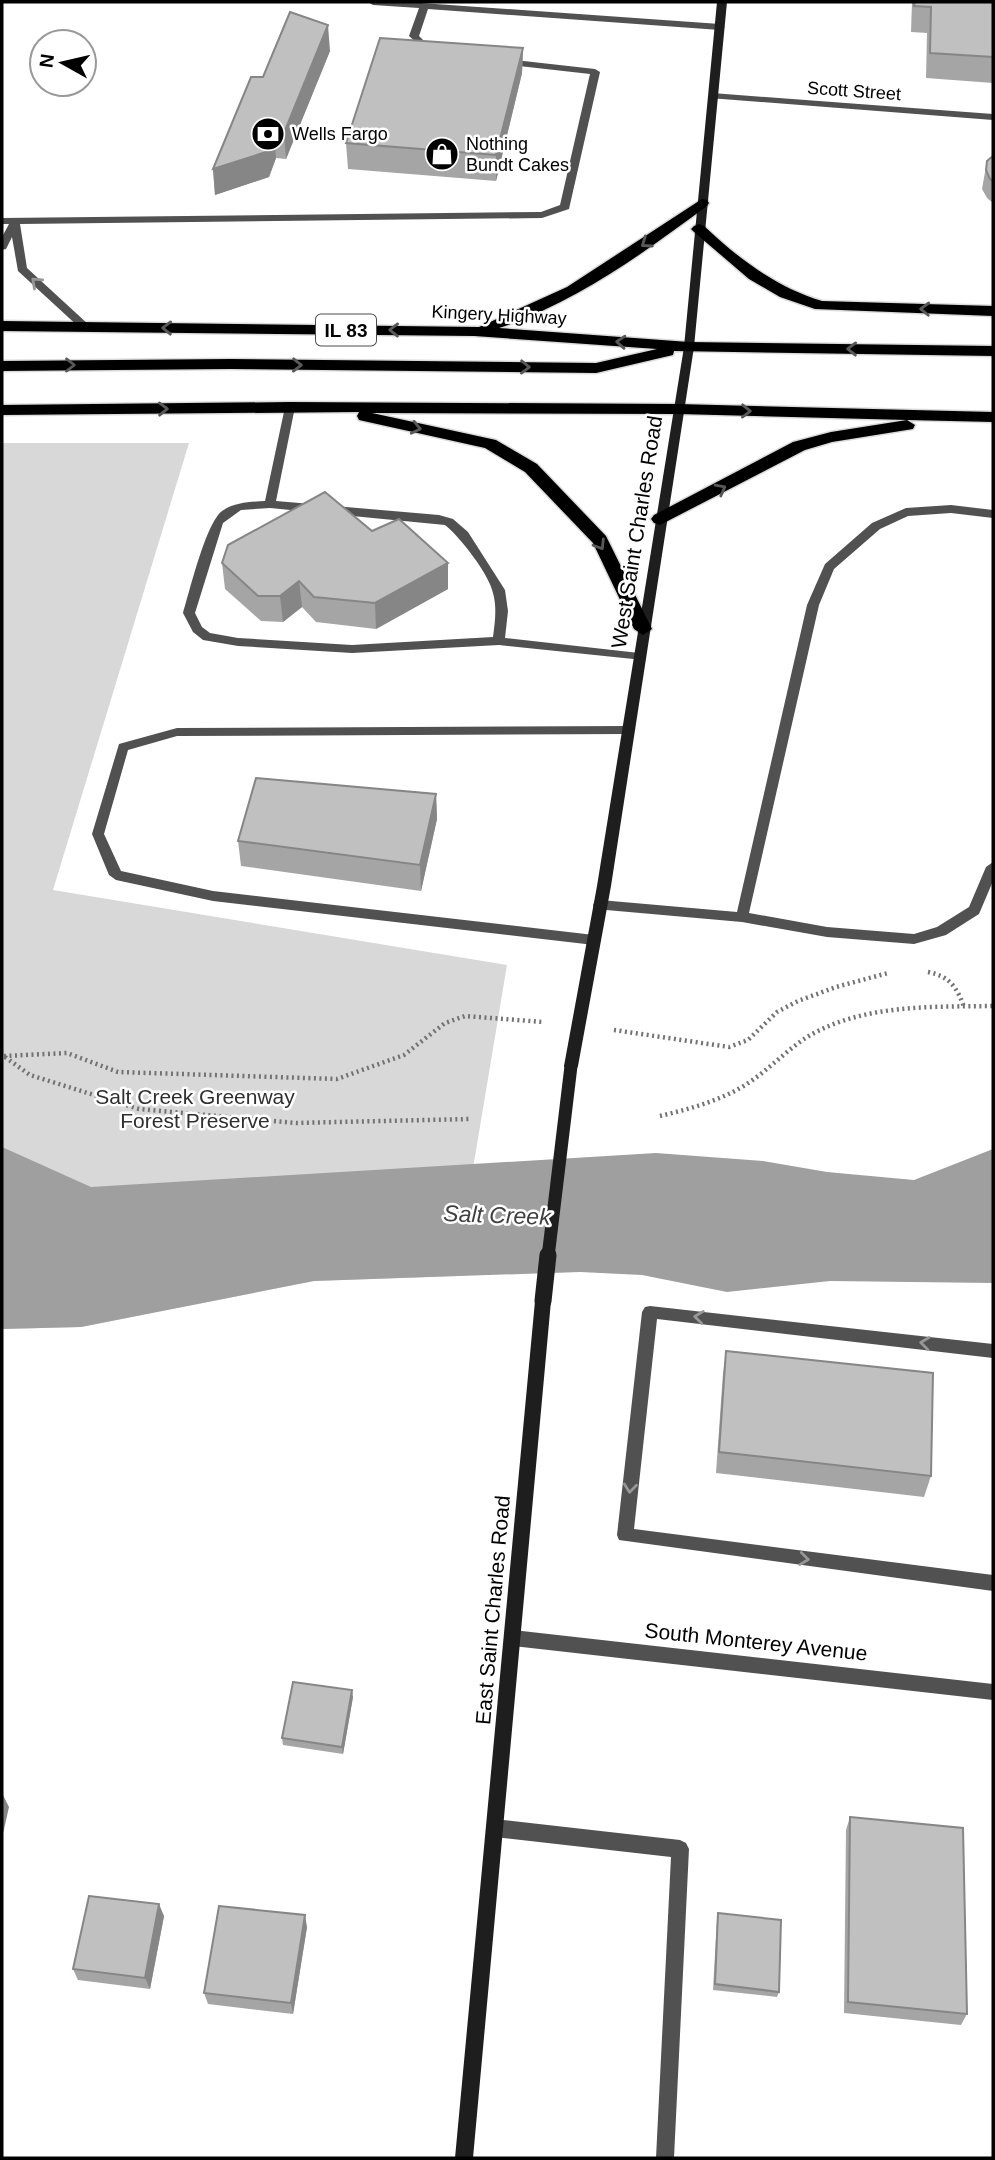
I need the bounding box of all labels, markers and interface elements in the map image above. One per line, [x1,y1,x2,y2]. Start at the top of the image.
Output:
north arrow [28,28,98,98]
text: N [35,52,58,69]
street label: Scott Street [806,78,902,104]
bank icon: Wells Fargo [249,115,287,153]
place label: Wells Fargo [292,124,388,144]
place label: Nothing Bundt Cakes [466,134,569,175]
shop icon: Nothing Bundt Cakes [423,135,461,173]
one-way arrow [641,235,654,247]
one-way arrow [31,277,44,290]
street label: Kingery Highway [431,301,567,329]
one-way arrow [919,301,930,317]
road number: IL 83 [316,314,376,346]
one-way arrow [161,320,171,336]
one-way arrow [388,322,399,338]
one-way arrow [615,335,626,350]
one-way arrow [846,341,856,357]
one-way arrow [65,357,76,373]
one-way arrow [293,357,303,373]
one-way arrow [520,359,531,375]
one-way arrow [158,401,168,417]
one-way arrow [741,403,752,418]
street label: West Saint Charles Road [607,414,666,650]
one-way arrow [409,419,421,434]
one-way arrow [714,483,726,497]
one-way arrow [592,537,605,550]
park label: Salt Creek Greenway Forest Preserve [95,1085,295,1132]
water label: Salt Creek [443,1200,553,1230]
one-way arrow [694,1310,705,1325]
one-way arrow [920,1336,931,1351]
one-way arrow [623,1483,638,1494]
street label: East Saint Charles Road [471,1494,514,1726]
one-way arrow [798,1551,809,1566]
street label: South Monterey Avenue [644,1618,869,1665]

